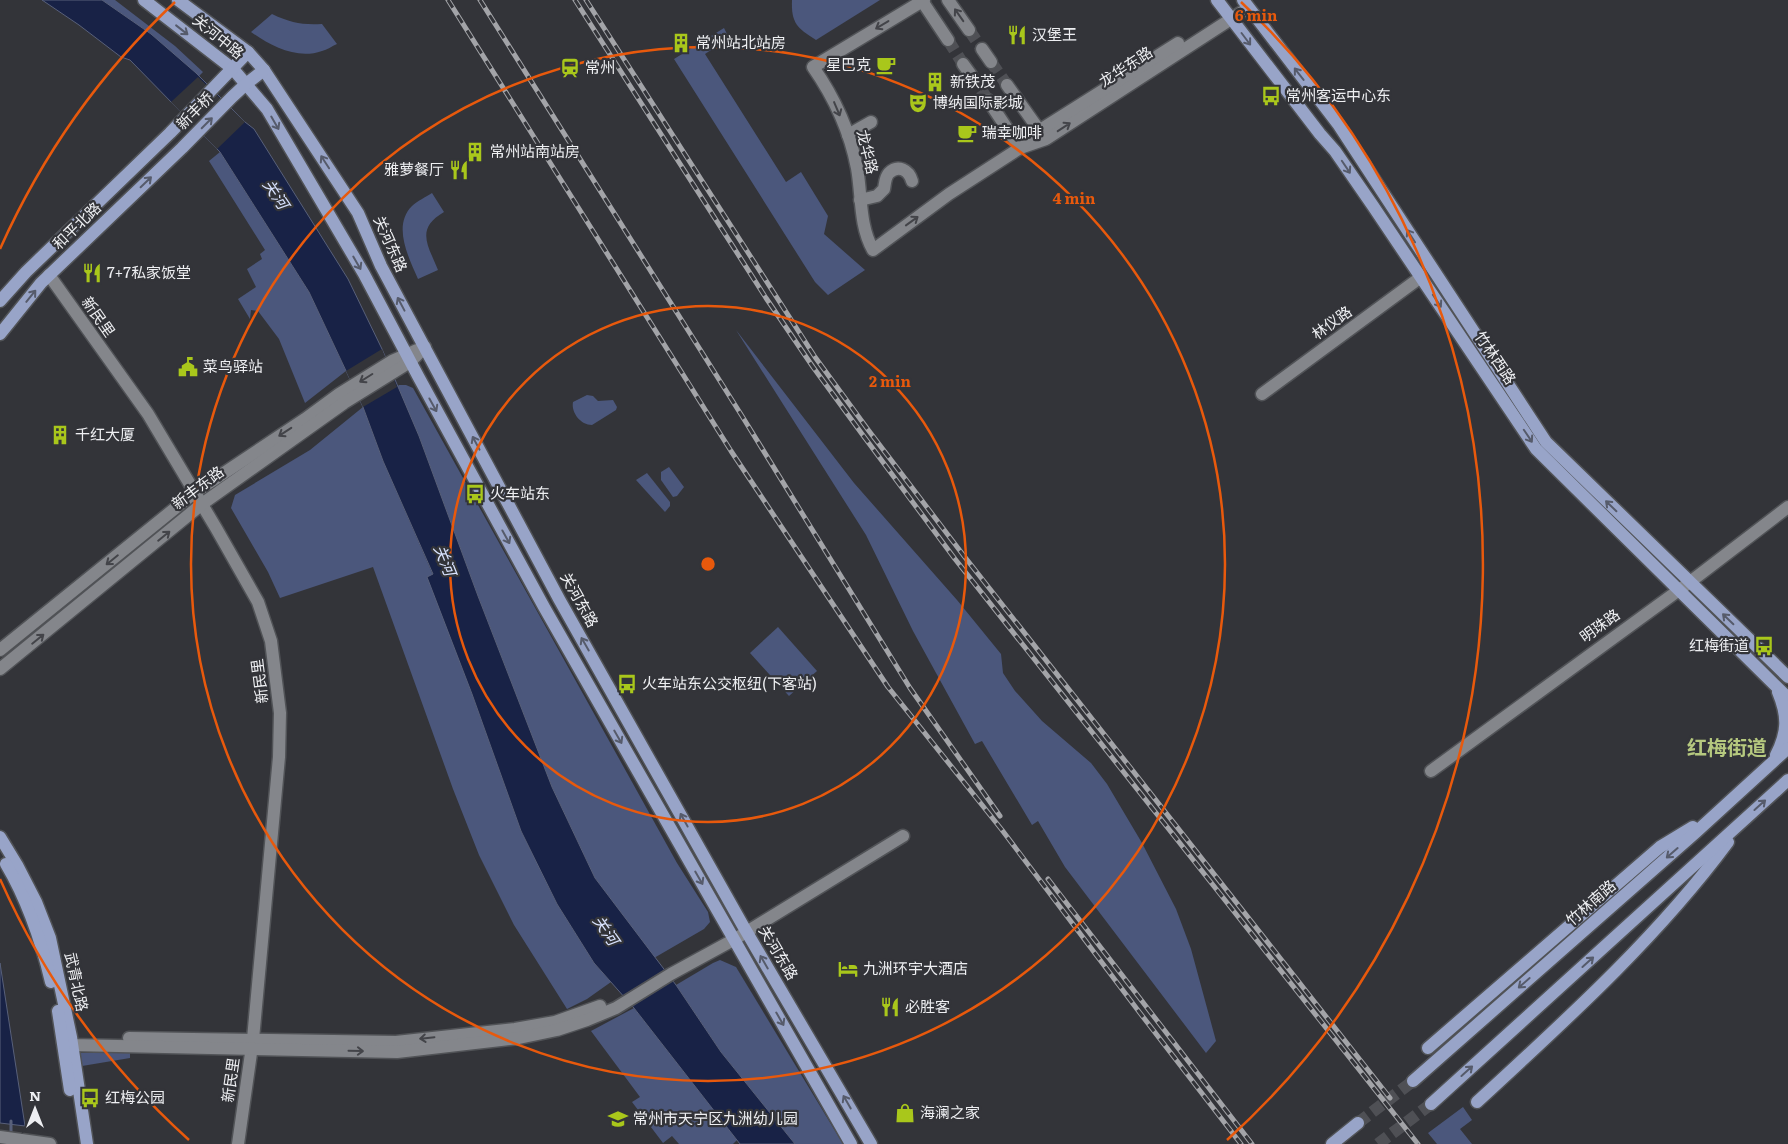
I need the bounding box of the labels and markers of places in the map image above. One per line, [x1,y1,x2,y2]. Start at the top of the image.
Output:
place label: 汉堡王 [1032,22,1077,45]
restaurant icon: 汉堡王 [1006,24,1028,46]
place label: 常州站北站房 [696,30,786,53]
building icon: 常州站北站房 [670,32,692,54]
place label: 星巴克 [826,52,871,75]
cafe icon: 星巴克 [875,54,897,76]
place label: 常州 [585,55,615,78]
station icon: 常州 [559,57,581,79]
place label: 新铁茂 [950,69,995,92]
building icon: 新铁茂 [924,71,946,93]
place label: 常州客运中心东 [1286,83,1391,106]
bus stop icon: 常州客运中心东 [1260,85,1282,107]
place label: 博纳国际影城 [933,90,1023,113]
theatre icon: 博纳国际影城 [907,92,929,114]
place label: 瑞幸咖啡 [982,120,1042,143]
cafe icon: 瑞幸咖啡 [956,122,978,144]
place label: 常州站南站房 [490,139,580,162]
building icon: 常州站南站房 [464,141,486,163]
place label: 雅萝餐厅 [384,157,444,180]
restaurant icon: 雅萝餐厅 [448,159,470,181]
place label: 7+7私家饭堂 [107,260,191,283]
restaurant icon: 7+7私家饭堂 [81,262,103,284]
place label: 菜鸟驿站 [203,354,263,377]
public building icon: 菜鸟驿站 [177,356,199,378]
place label: 千红大厦 [75,422,135,445]
building icon: 千红大厦 [49,424,71,446]
place label: 火车站东 [490,481,550,504]
bus stop icon: 火车站东 [464,483,486,505]
centre of rings [699,555,717,573]
place label: 红梅街道 [1689,633,1749,656]
bus stop icon: 红梅街道 [1753,635,1775,657]
place label: 火车站东公交枢纽(下客站) [642,671,817,694]
bus stop icon: 火车站东公交枢纽(下客站) [616,673,638,695]
place label: 九洲环宇大酒店 [863,956,968,979]
hotel icon: 九洲环宇大酒店 [837,958,859,980]
place label: 必胜客 [905,994,950,1017]
restaurant icon: 必胜客 [879,996,901,1018]
place label: 红梅公园 [105,1085,165,1108]
bus stop icon: 红梅公园 [79,1087,101,1109]
place label: 海澜之家 [920,1100,980,1123]
shop icon: 海澜之家 [894,1102,916,1124]
place label: 常州市天宁区九洲幼儿园 [633,1106,798,1129]
school or university icon: 常州市天宁区九洲幼儿园 [607,1108,629,1130]

